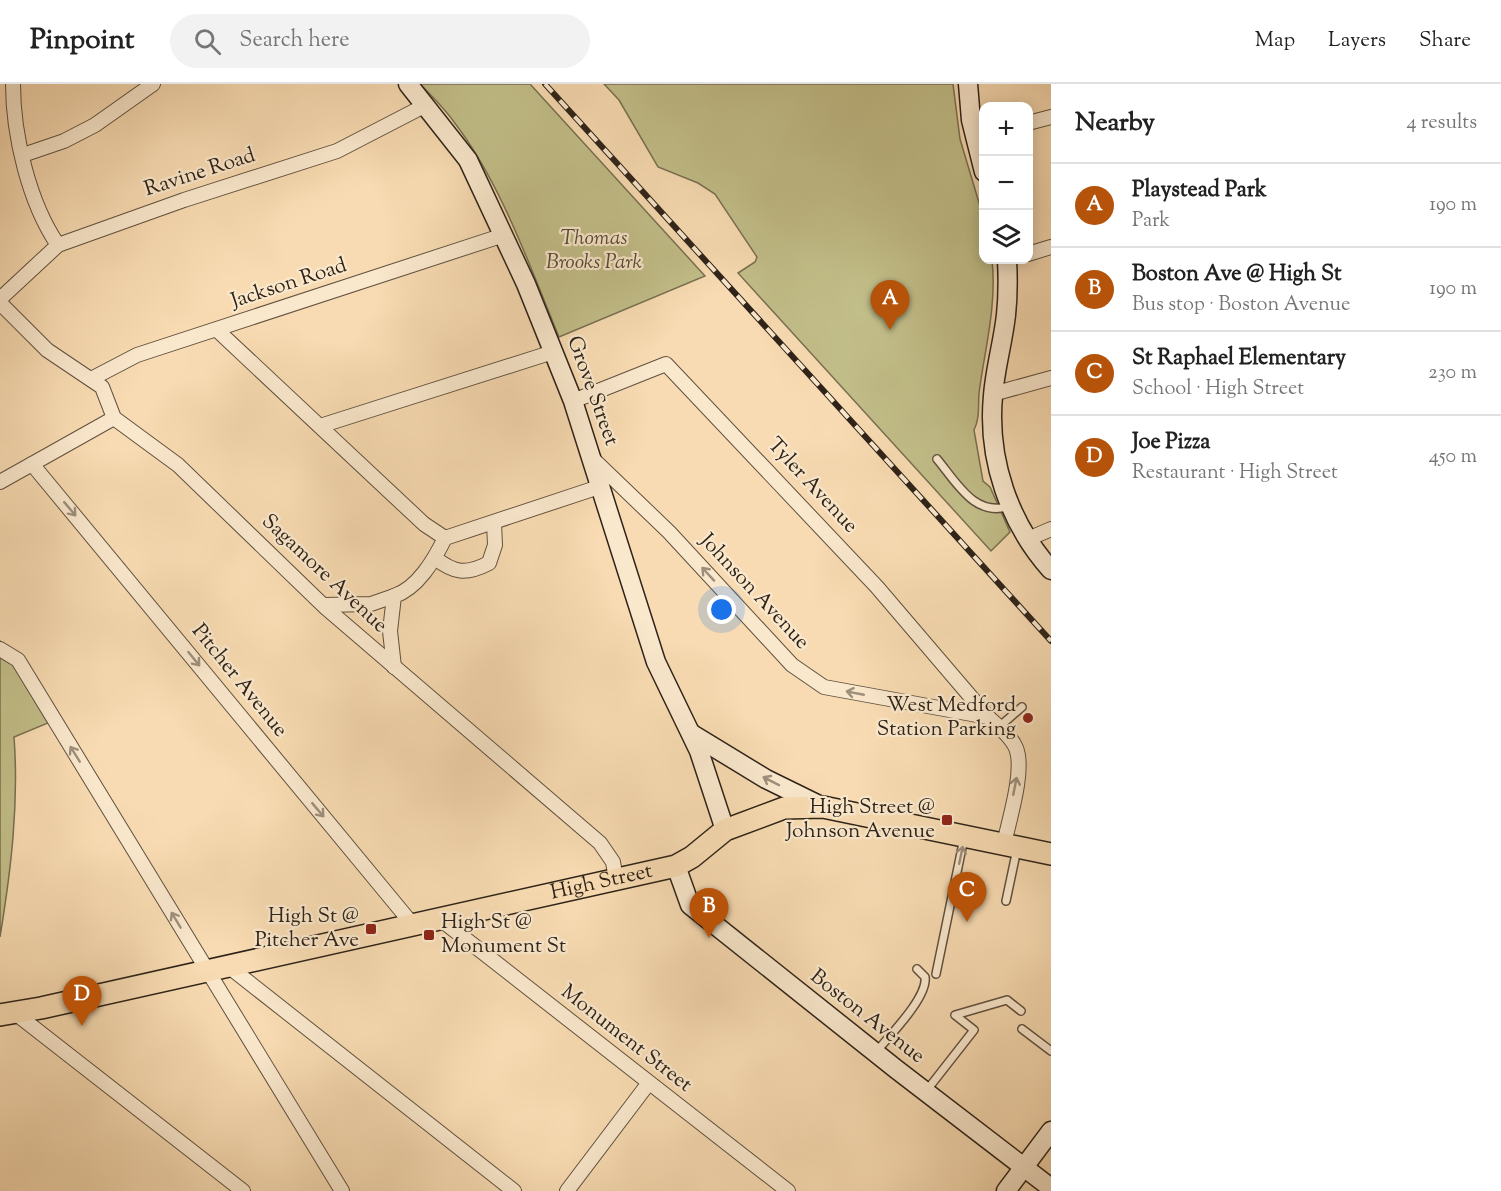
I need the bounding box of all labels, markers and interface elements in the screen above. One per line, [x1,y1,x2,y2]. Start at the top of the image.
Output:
search box [170,14,590,68]
text: Pinpoint [30,21,134,61]
icon: search [191,25,224,58]
text: Search here [239,25,350,57]
text: Map [1255,26,1295,56]
text: Layers [1328,26,1386,56]
text: Share [1419,26,1471,56]
map controls [979,102,1033,264]
button: + [979,102,1033,156]
text: Nearby [1075,105,1155,142]
text: 4 results [1406,109,1477,138]
street label: Ravine Road [141,141,259,205]
button: − [979,156,1033,210]
text: Playstead Park [1132,175,1267,207]
text: A [1086,191,1103,220]
text: 190 m [1429,191,1477,220]
text: Park [1132,207,1170,236]
button: layers [979,210,1033,264]
park label: Thomas Brooks Park [546,224,642,278]
street label: Jackson Road [226,251,351,317]
text: Boston Ave @ High St [1132,259,1342,291]
text: B [1088,275,1101,304]
text: 190 m [1429,275,1477,304]
pin: A [870,280,910,330]
text: Bus stop · Boston Avenue [1132,291,1350,320]
street label: Grove Street [558,332,626,450]
text: St Raphael Elementary [1132,343,1346,375]
text: C [1086,359,1103,388]
text: 230 m [1428,359,1477,388]
text: School · High Street [1132,375,1304,404]
text: Joe Pizza [1132,427,1210,459]
street label: Tyler Avenue [760,431,864,541]
text: D [1087,443,1102,472]
text: 450 m [1429,443,1477,472]
text: Restaurant · High Street [1132,459,1338,488]
one-way arrow [63,501,76,517]
street label: Sagamore Avenue [254,508,394,640]
street label: Johnson Avenue [692,527,816,657]
one-way arrow [701,566,715,581]
your location [707,595,736,624]
street label: Pitcher Avenue [184,618,294,744]
one-way arrow [187,651,200,667]
one-way arrow [846,687,866,698]
place label: West Medford Station Parking [877,691,1016,745]
marker: West Medford Station Parking [1021,711,1035,725]
one-way arrow [68,746,80,763]
one-way arrow [763,775,780,787]
one-way arrow [1010,777,1021,797]
place label: High Street @ Johnson Avenue [785,793,935,847]
one-way arrow [311,802,324,818]
marker: High Street @ Johnson Avenue [940,813,954,827]
one-way arrow [955,846,967,865]
street label: High Street [548,857,655,909]
pin: C [948,872,986,922]
pin: B [690,888,728,938]
place label: High St @ Pitcher Ave [255,902,359,956]
place label: High St @ Monument St [441,908,566,962]
one-way arrow [170,912,182,929]
marker: High St @ Pitcher Ave [364,922,378,936]
marker: High St @ Monument St [422,928,436,942]
street label: Boston Avenue [803,962,931,1072]
pin: D [62,976,101,1026]
street label: Monument Street [554,978,698,1100]

